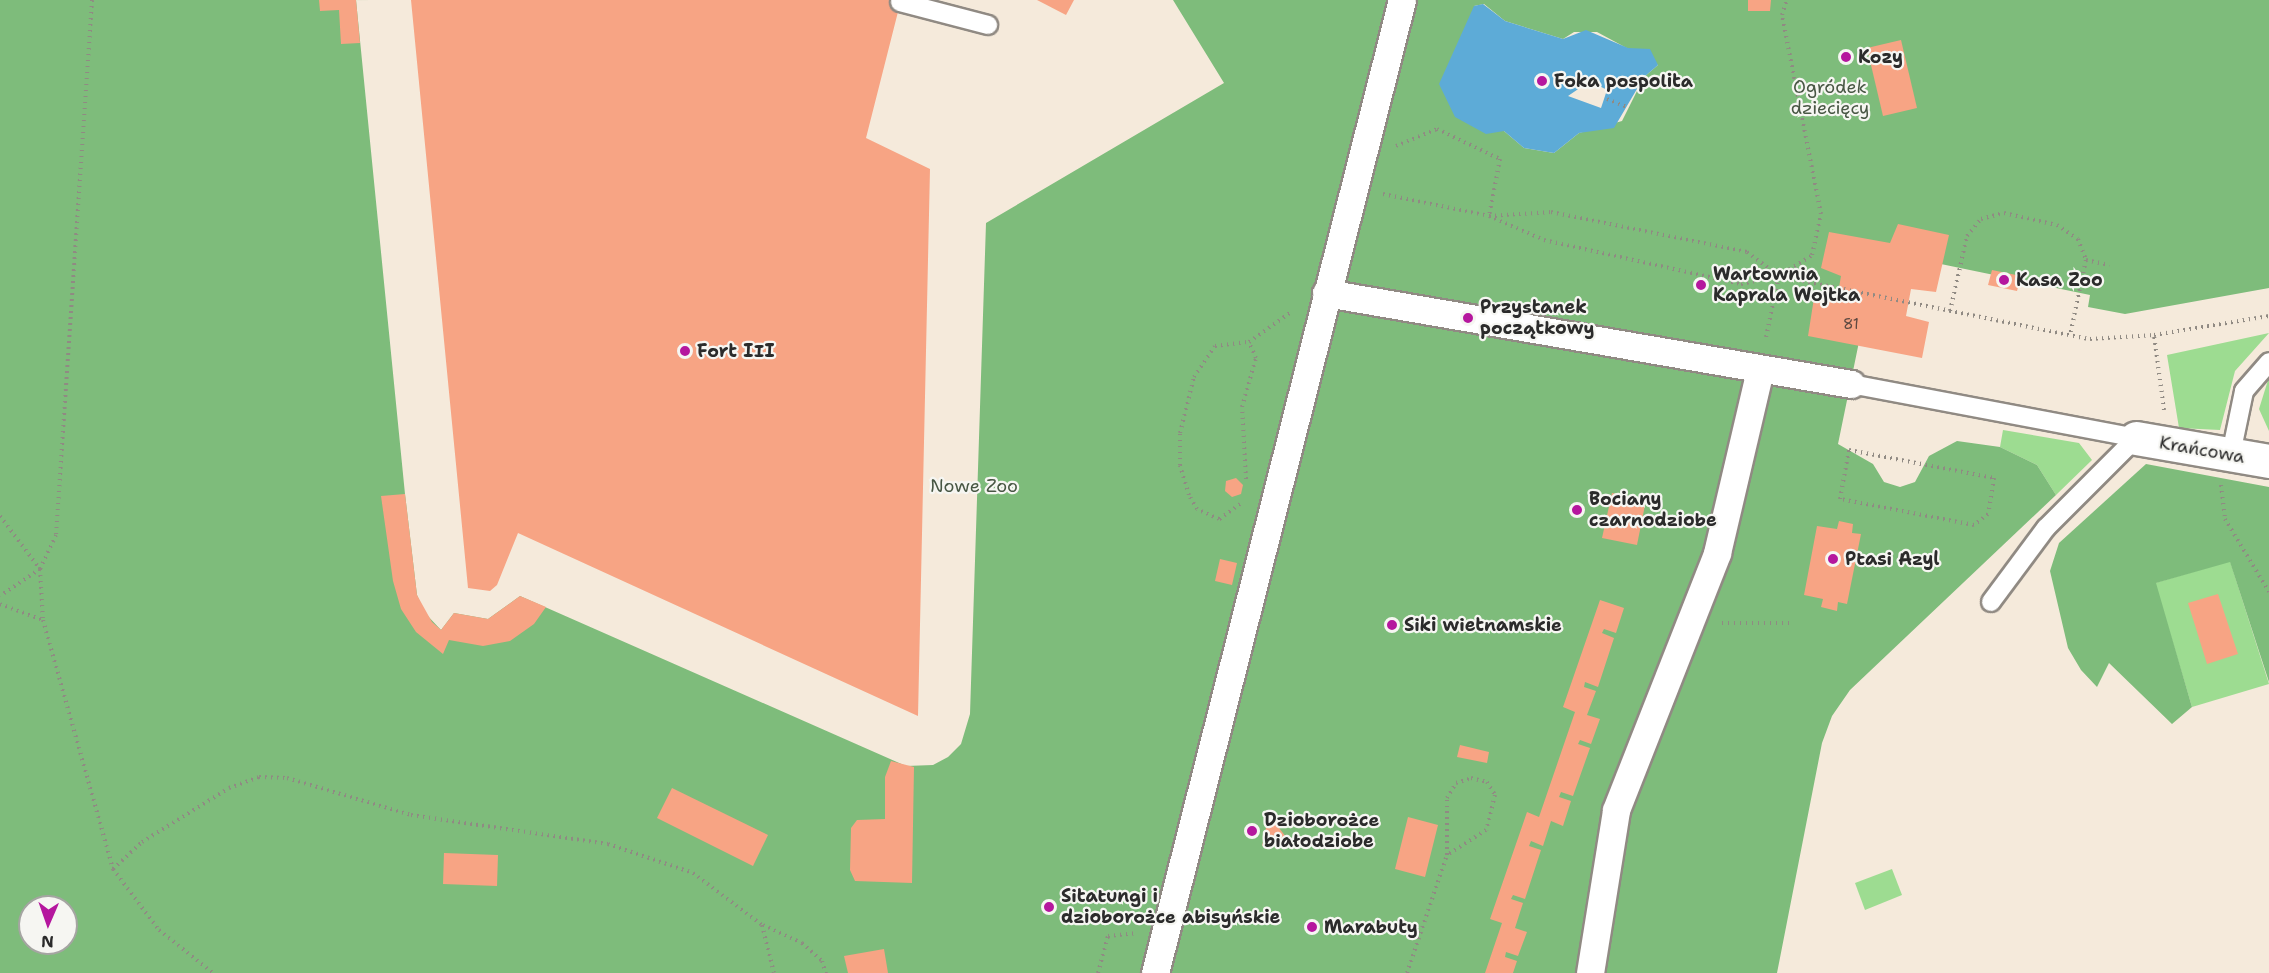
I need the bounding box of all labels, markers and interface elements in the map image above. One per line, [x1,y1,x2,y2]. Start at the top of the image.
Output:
place label: Kozy [1858,46,1903,68]
marker: Kozy [1839,50,1853,64]
place label: Foka pospolita [1554,70,1693,92]
marker: Foka pospolita [1535,74,1549,88]
park label: Ogródek dziecięcy [1791,77,1869,119]
place label: Wartownia Kaprala Wojtka [1713,264,1860,306]
place label: Kasa Zoo [2016,269,2103,291]
marker: Kasa Zoo [1997,273,2011,287]
marker: Wartownia Kaprala Wojtka [1694,278,1708,292]
place label: Przystanek początkowy [1480,297,1594,340]
marker: Przystanek początkowy [1461,311,1475,325]
house number: 81 [1843,316,1859,334]
place label: Fort III [697,340,775,362]
marker: Fort III [678,344,692,358]
street label: Krańcowa [2158,432,2246,468]
park label: Nowe Zoo [930,475,1018,497]
place label: Bociany czarnodziobe [1589,489,1717,532]
marker: Bociany czarnodziobe [1570,503,1584,517]
place label: Ptasi Azyl [1845,548,1940,570]
marker: Ptasi Azyl [1826,552,1840,566]
place label: Siki wietnamskie [1404,614,1562,636]
marker: Siki wietnamskie [1385,618,1399,632]
place label: Dzioborożce białodziobe [1264,810,1379,852]
marker: Dzioborożce białodziobe [1245,824,1259,838]
place label: Sitatungi i dzioborożce abisyńskie [1061,886,1280,928]
north arrow [18,895,78,955]
marker: Sitatungi i dzioborożce abisyńskie [1042,900,1056,914]
place label: Marabuty [1324,916,1418,938]
marker: Marabuty [1305,920,1319,934]
text: N [41,931,54,952]

